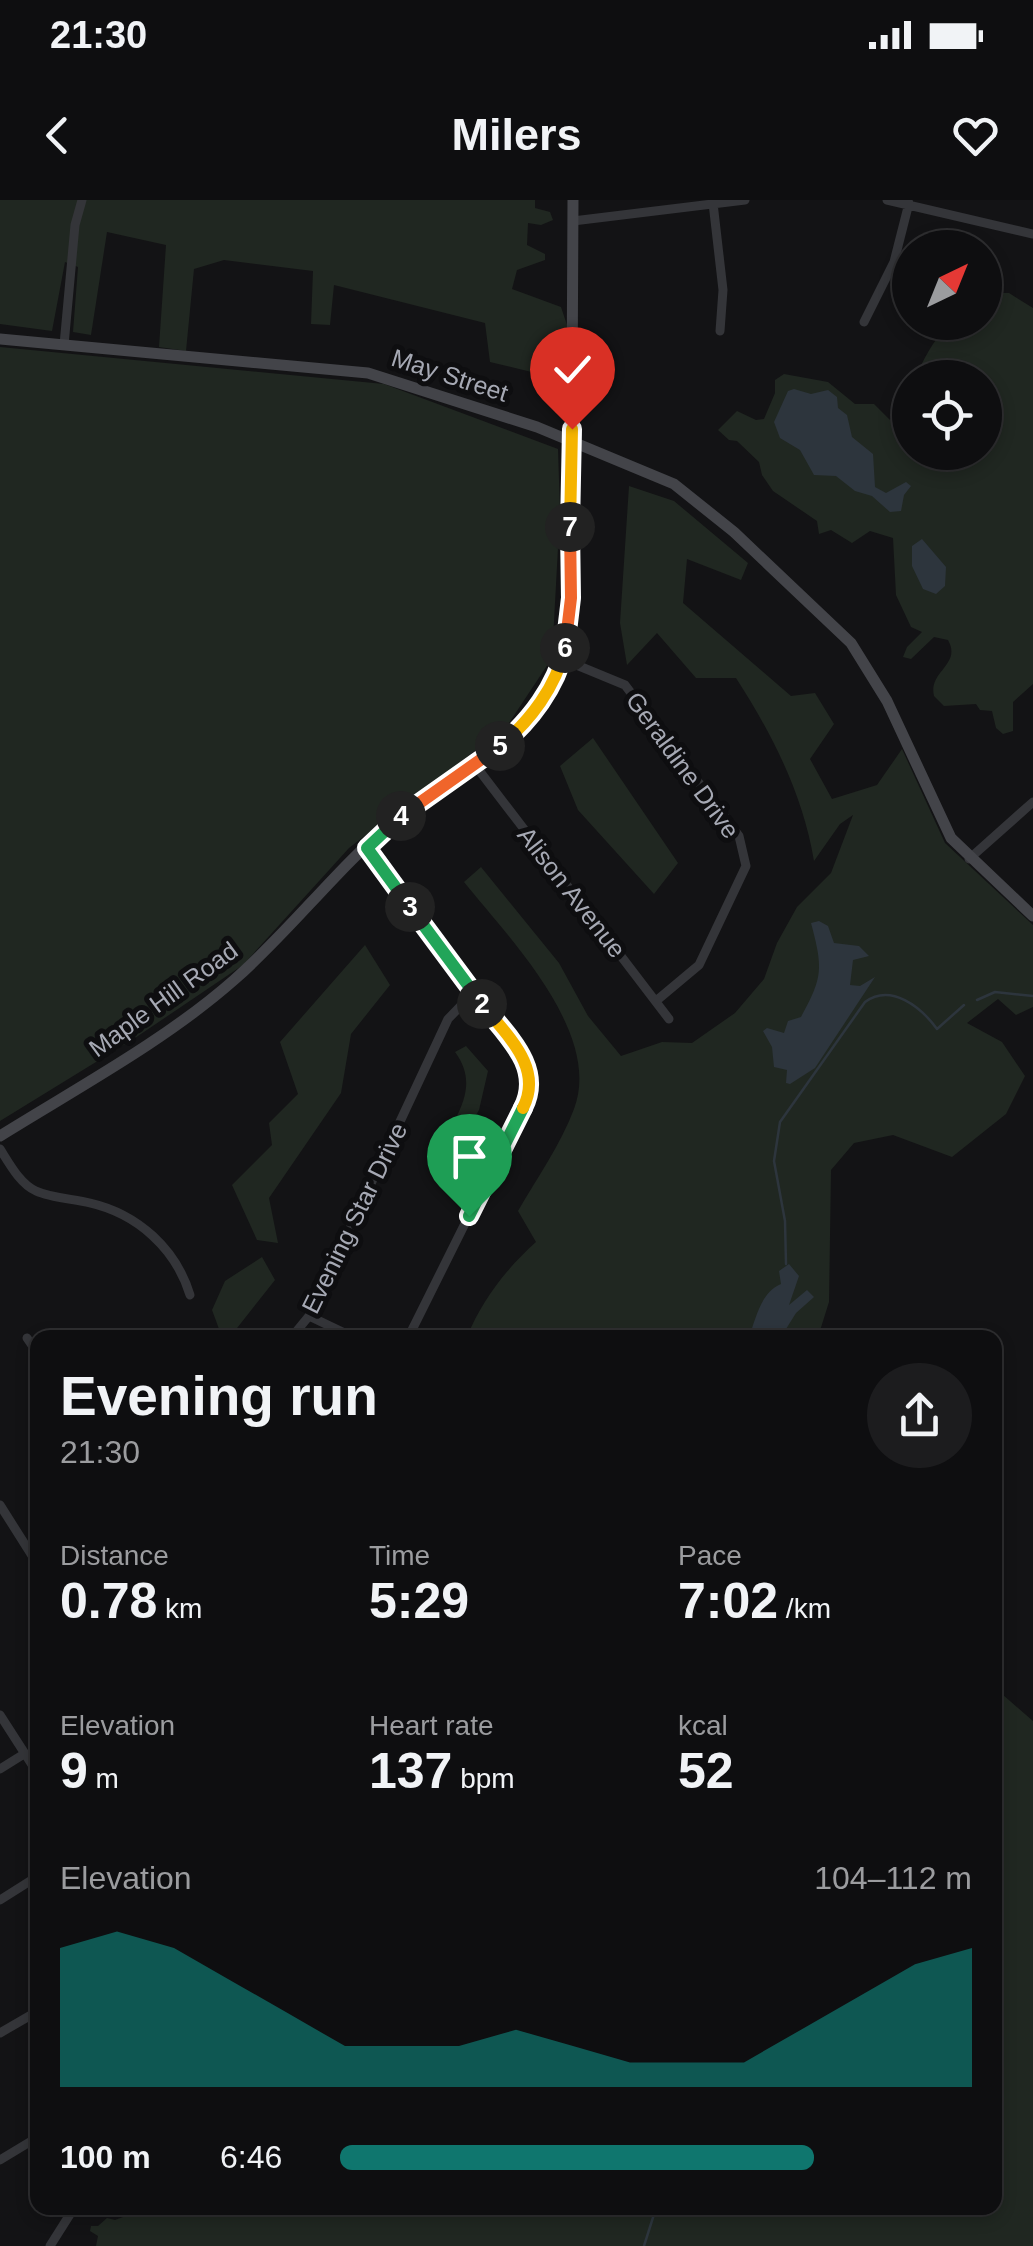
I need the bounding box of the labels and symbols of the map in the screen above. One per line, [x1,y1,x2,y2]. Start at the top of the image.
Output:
north arrow [892,230,1002,340]
pin [530,327,615,430]
street label: May Street [388,343,512,407]
pin: 7 [545,502,595,552]
pin: 6 [540,623,590,673]
street label: Geraldine Drive [621,687,745,843]
pin: 5 [475,721,525,771]
pin: 4 [376,791,426,841]
street label: Alison Avenue [512,821,632,963]
pin: 3 [385,882,435,932]
street label: Maple Hill Road [83,936,243,1062]
pin: 2 [457,979,507,1029]
pin [427,1114,512,1217]
street label: Evening Star Drive [296,1118,412,1318]

